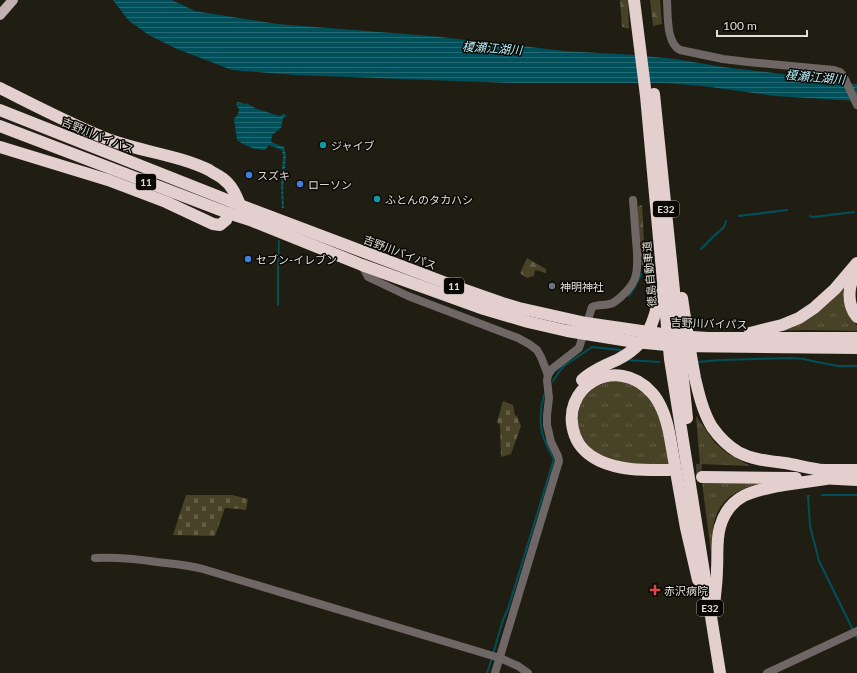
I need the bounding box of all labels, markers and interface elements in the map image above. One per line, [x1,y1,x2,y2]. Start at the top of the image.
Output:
scale bar [717,12,807,38]
text: 100 m [723,18,757,33]
water label: 榎瀬江湖川 [462,38,524,58]
water label: 榎瀬江湖川 [784,67,848,87]
street label: 吉野川バイパス [60,115,136,155]
place label: ジャイブ [331,139,374,152]
marker: ジャイブ [318,140,328,150]
place label: スズキ [257,169,290,182]
marker: スズキ [244,170,254,180]
road number: 11 [136,174,156,190]
place label: ローソン [308,178,352,191]
marker: ローソン [295,179,305,189]
place label: ふとんのタカハシ [385,193,473,206]
marker: ふとんのタカハシ [372,194,382,204]
road number: E32 [653,201,679,217]
street label: 吉野川バイパス [362,232,438,272]
street label: 徳島自動車道 [640,241,658,307]
place label: セブン-イレブン [256,253,337,266]
marker: セブン-イレブン [243,254,253,264]
road number: 11 [444,278,464,294]
place label: 神明神社 [560,280,604,293]
marker: 神明神社 [547,281,557,291]
street label: 吉野川バイパス [670,315,748,331]
marker: 赤沢病院 [649,584,661,596]
place label: 赤沢病院 [664,584,708,597]
road number: E32 [697,600,723,616]

